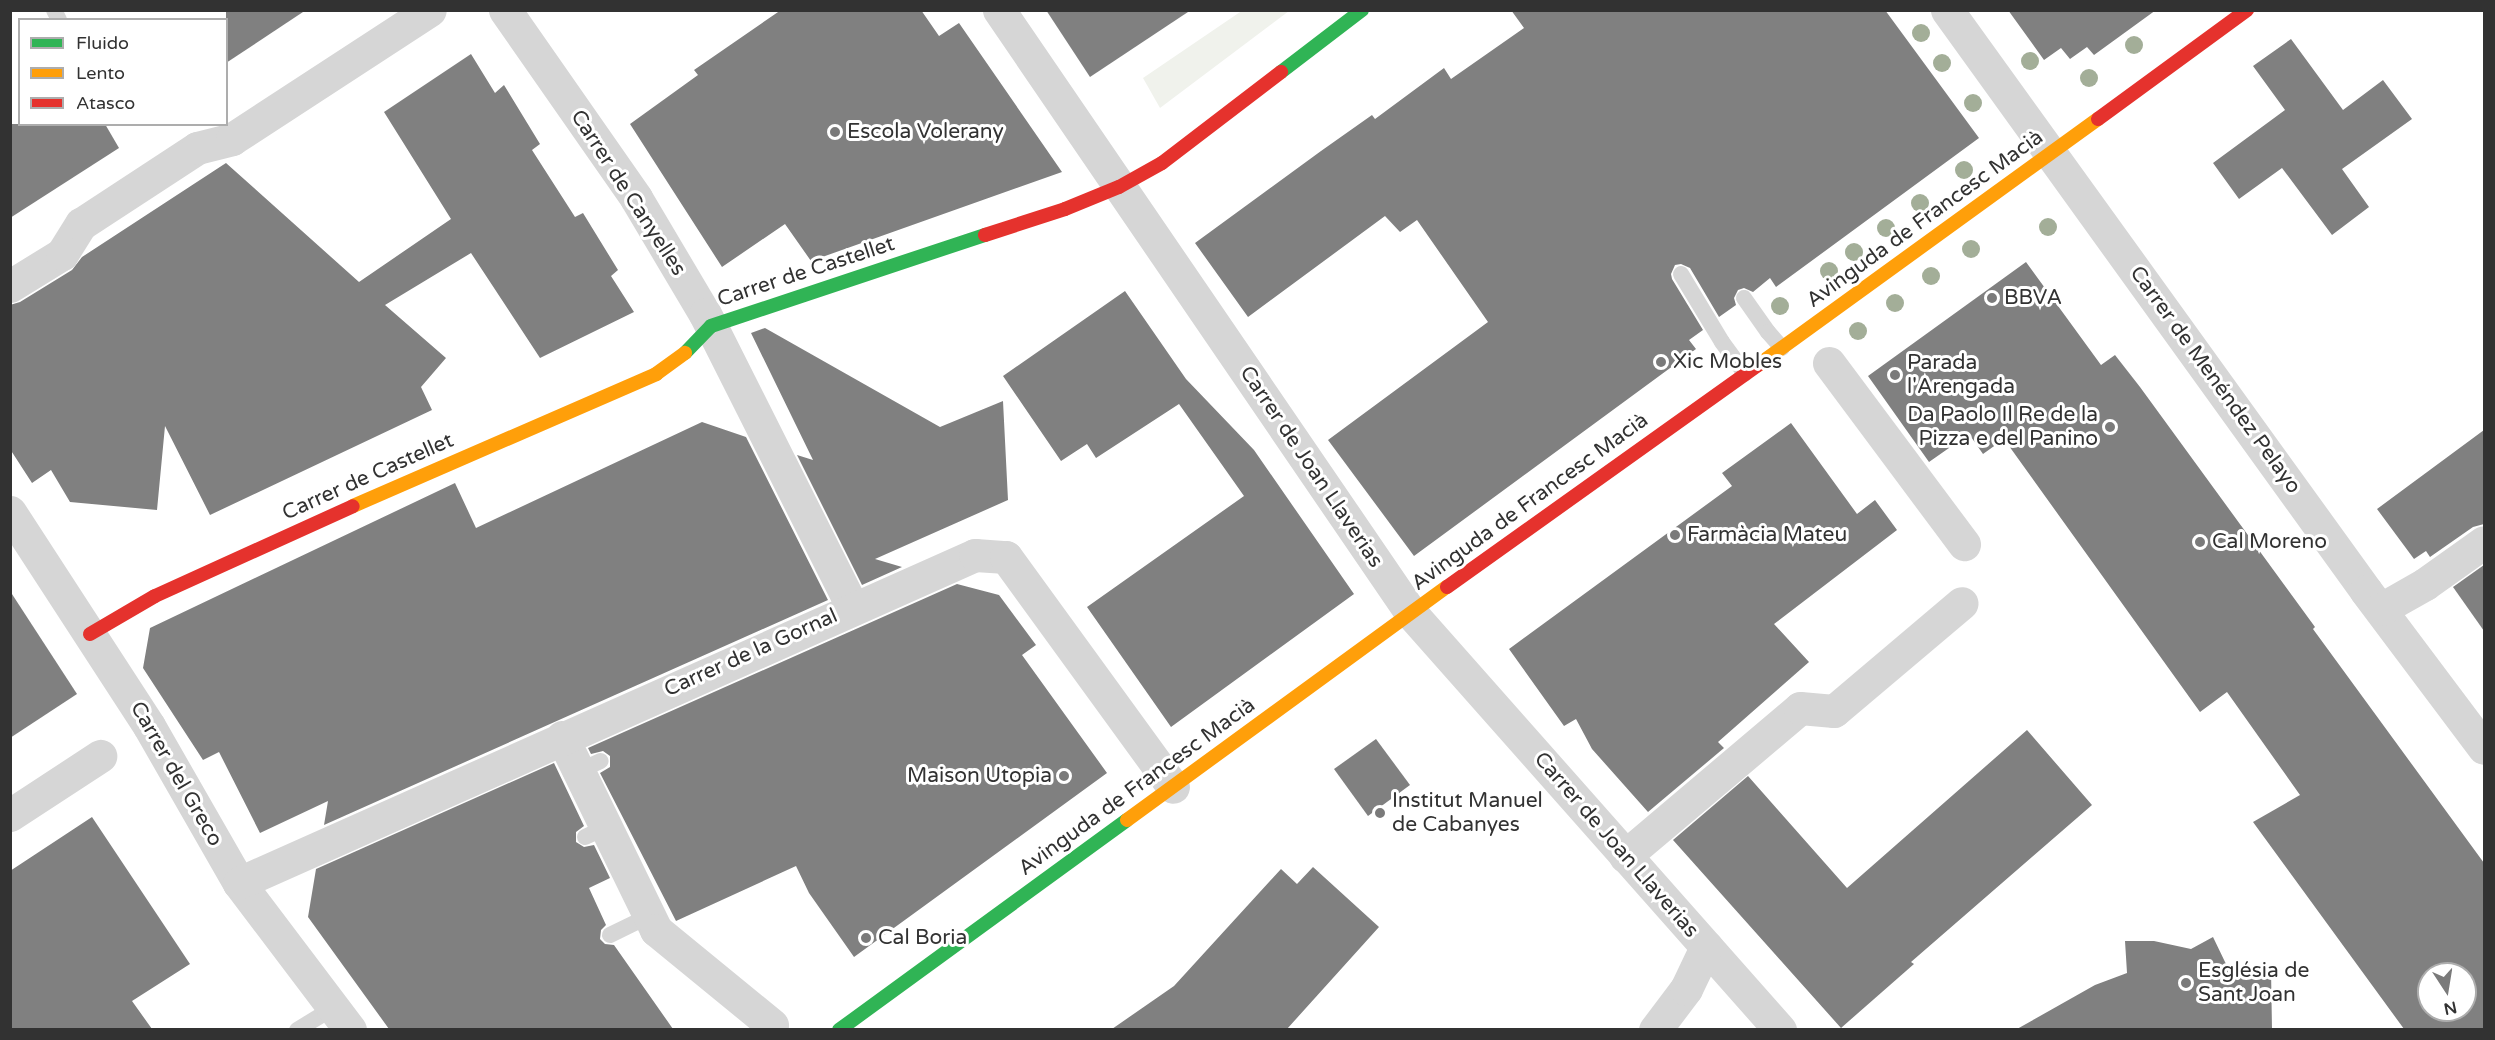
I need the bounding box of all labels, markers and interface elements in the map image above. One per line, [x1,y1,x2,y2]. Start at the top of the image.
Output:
legend [18,18,228,126]
text: Fluido [76,32,129,54]
text: Lento [76,62,125,84]
text: Atasco [76,92,135,114]
street label: Carrer de Canyelles [565,105,691,281]
place label: Escola Volerany [847,119,1004,145]
marker: Escola Volerany [828,125,842,139]
street label: Avinguda de Francesc Macià [1802,125,2048,313]
street label: Carrer de Castellet [714,231,898,313]
street label: Carrer de Menéndez Pelayo [2124,261,2306,499]
place label: BBVA [2004,285,2062,311]
marker: BBVA [1985,291,1999,305]
place label: Xic Mobles [1673,349,1782,375]
place label: Parada l'Arengada [1907,350,2015,400]
marker: Xic Mobles [1654,355,1668,369]
street label: Carrer de Joan Llaverias [1234,361,1388,573]
marker: Parada l'Arengada [1888,368,1902,382]
place label: Da Paolo Il Re de la Pizza e del Panino [1907,402,2098,452]
street label: Avinguda de Francesc Macià [1407,408,1653,596]
marker: Da Paolo Il Re de la Pizza e del Panino [2103,420,2117,434]
street label: Carrer de Castellet [279,428,457,526]
place label: Farmàcia Mateu [1687,522,1847,548]
marker: Farmàcia Mateu [1668,528,1682,542]
place label: Cal Moreno [2212,529,2327,555]
marker: Cal Moreno [2193,535,2207,549]
street label: Carrer de la Gornal [660,603,842,703]
street label: Avinguda de Francesc Macià [1014,693,1260,881]
street label: Carrer del Greco [124,697,228,851]
street label: Carrer de Joan Llaverias [1529,747,1703,943]
place label: Maison Utopia [907,763,1052,789]
marker: Maison Utopia [1057,769,1071,783]
place label: Institut Manuel de Cabanyes [1392,788,1543,838]
marker: Institut Manuel de Cabanyes [1373,806,1387,820]
place label: Cal Boria [878,925,967,951]
marker: Cal Boria [859,931,873,945]
place label: Església de Sant Joan [2198,958,2309,1008]
north arrow [2417,962,2477,1022]
marker: Església de Sant Joan [2179,976,2193,990]
text: N [2442,997,2459,1019]

